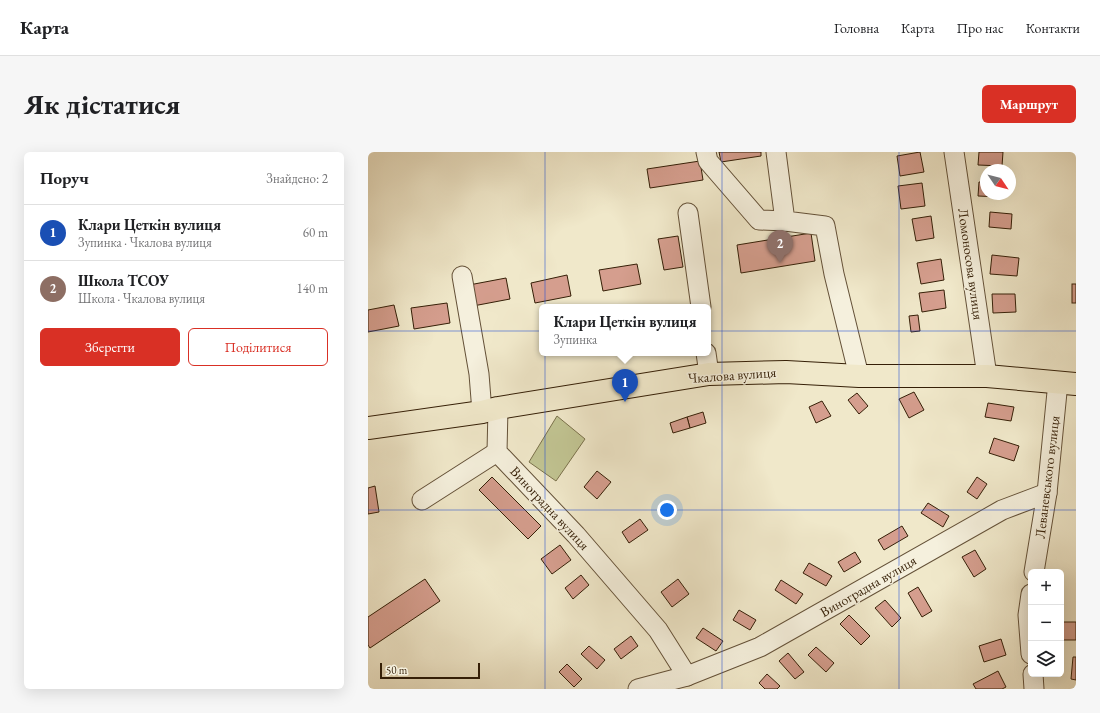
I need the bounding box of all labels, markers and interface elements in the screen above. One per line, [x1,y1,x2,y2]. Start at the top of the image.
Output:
text: Карта [20,15,69,40]
text: Головна [834,19,879,37]
text: Карта [901,19,934,37]
text: Про нас [956,19,1004,37]
text: Контакти [1026,19,1080,37]
button: Маршрут [982,85,1076,123]
text: Як дістатися [24,86,180,122]
north arrow [980,164,1016,200]
text: Поруч [40,167,89,189]
text: Знайдено: 2 [266,170,328,187]
street label: Ломоносова вулиця [954,207,988,321]
text: Клари Цеткін вулиця [78,215,221,234]
text: 1 [50,224,56,241]
text: 60 m [303,224,328,241]
pin: 2 [767,230,793,263]
text: Зупинка · Чкалова вулиця [78,234,212,251]
text: Школа ТСОУ [78,271,169,290]
text: 2 [50,280,56,297]
text: 140 m [297,280,328,297]
text: Школа · Чкалова вулиця [78,290,205,307]
popup [539,304,711,356]
text: Клари Цеткін вулиця [553,312,697,331]
button: Зберегти [40,328,180,366]
button: Поділитися [188,328,328,366]
text: Зупинка [553,331,597,348]
street label: Чкалова вулиця [687,363,777,387]
pin: 1 [612,369,638,402]
street label: Леваневського вулиця [1031,415,1063,539]
street label: Виноградна вулиця [506,462,594,554]
your location [657,500,677,520]
street label: Виноградна вулиця [817,551,919,621]
map controls [1028,569,1064,677]
button: + [1028,569,1064,605]
button: − [1028,605,1064,641]
button: layers [1028,641,1064,677]
scale bar [380,661,480,680]
text: 50 m [386,663,407,677]

